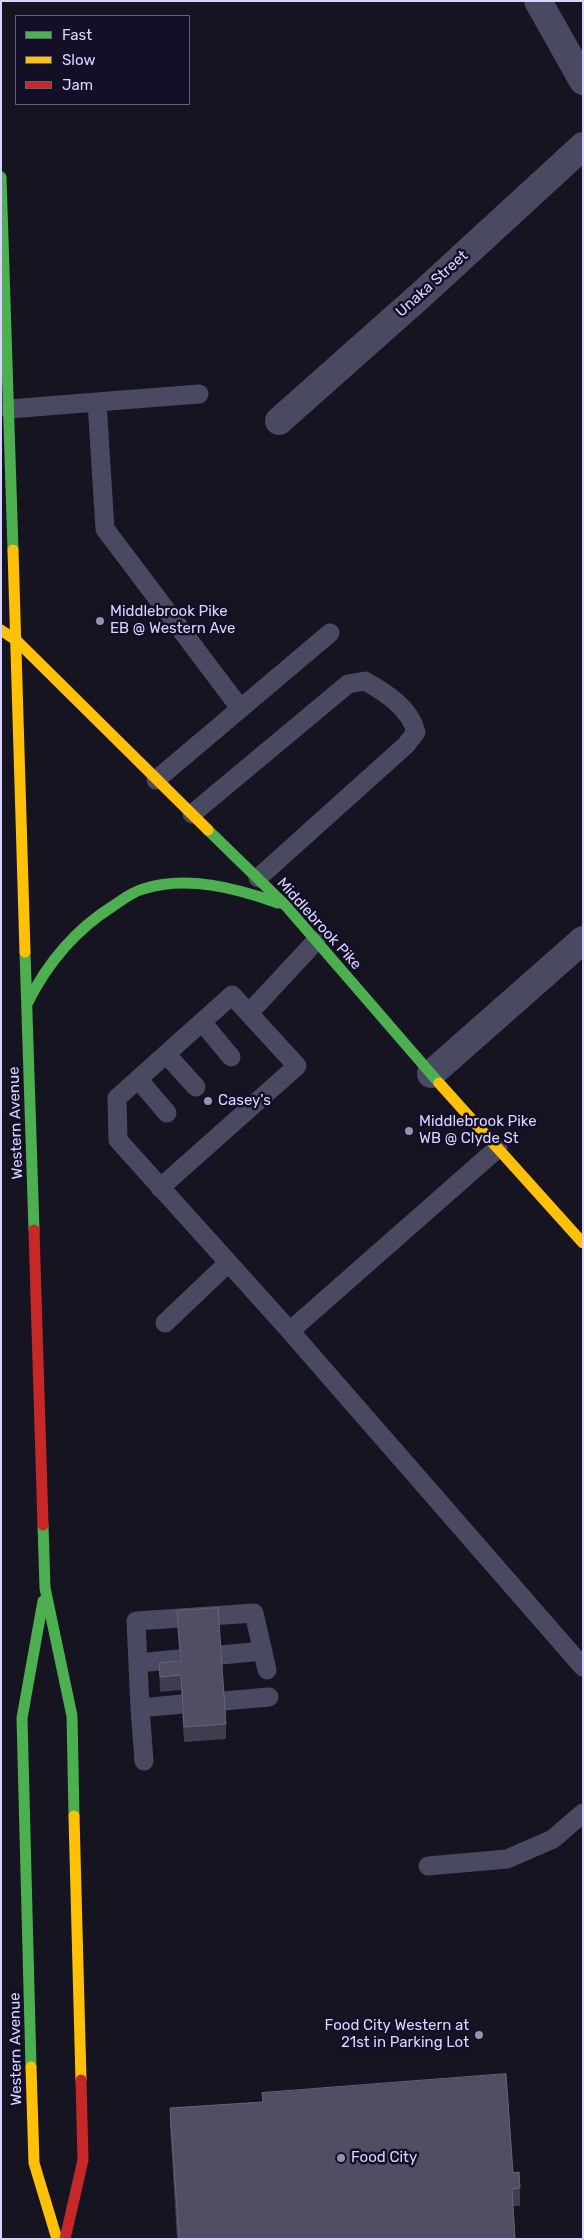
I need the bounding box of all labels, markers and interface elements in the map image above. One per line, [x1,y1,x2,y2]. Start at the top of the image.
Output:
legend [15,15,190,105]
text: Fast [62,26,92,44]
text: Slow [62,51,95,69]
text: Jam [62,76,93,94]
street label: Unaka Street [392,247,472,321]
place label: Middlebrook Pike EB @ Western Ave [110,603,235,638]
marker: Middlebrook Pike EB @ Western Ave [94,615,106,627]
street label: Middlebrook Pike [273,874,365,974]
street label: Western Avenue [5,1066,27,1180]
place label: Casey's [218,1092,271,1110]
marker: Casey's [202,1095,214,1107]
place label: Middlebrook Pike WB @ Clyde St [419,1113,537,1148]
marker: Middlebrook Pike WB @ Clyde St [403,1125,415,1137]
street label: Western Avenue [6,1992,26,2106]
place label: Food City Western at 21st in Parking Lot [325,2017,469,2052]
marker: Food City Western at 21st in Parking Lot [473,2029,485,2041]
place label: Food City [351,2149,417,2167]
marker: Food City [335,2152,347,2164]

